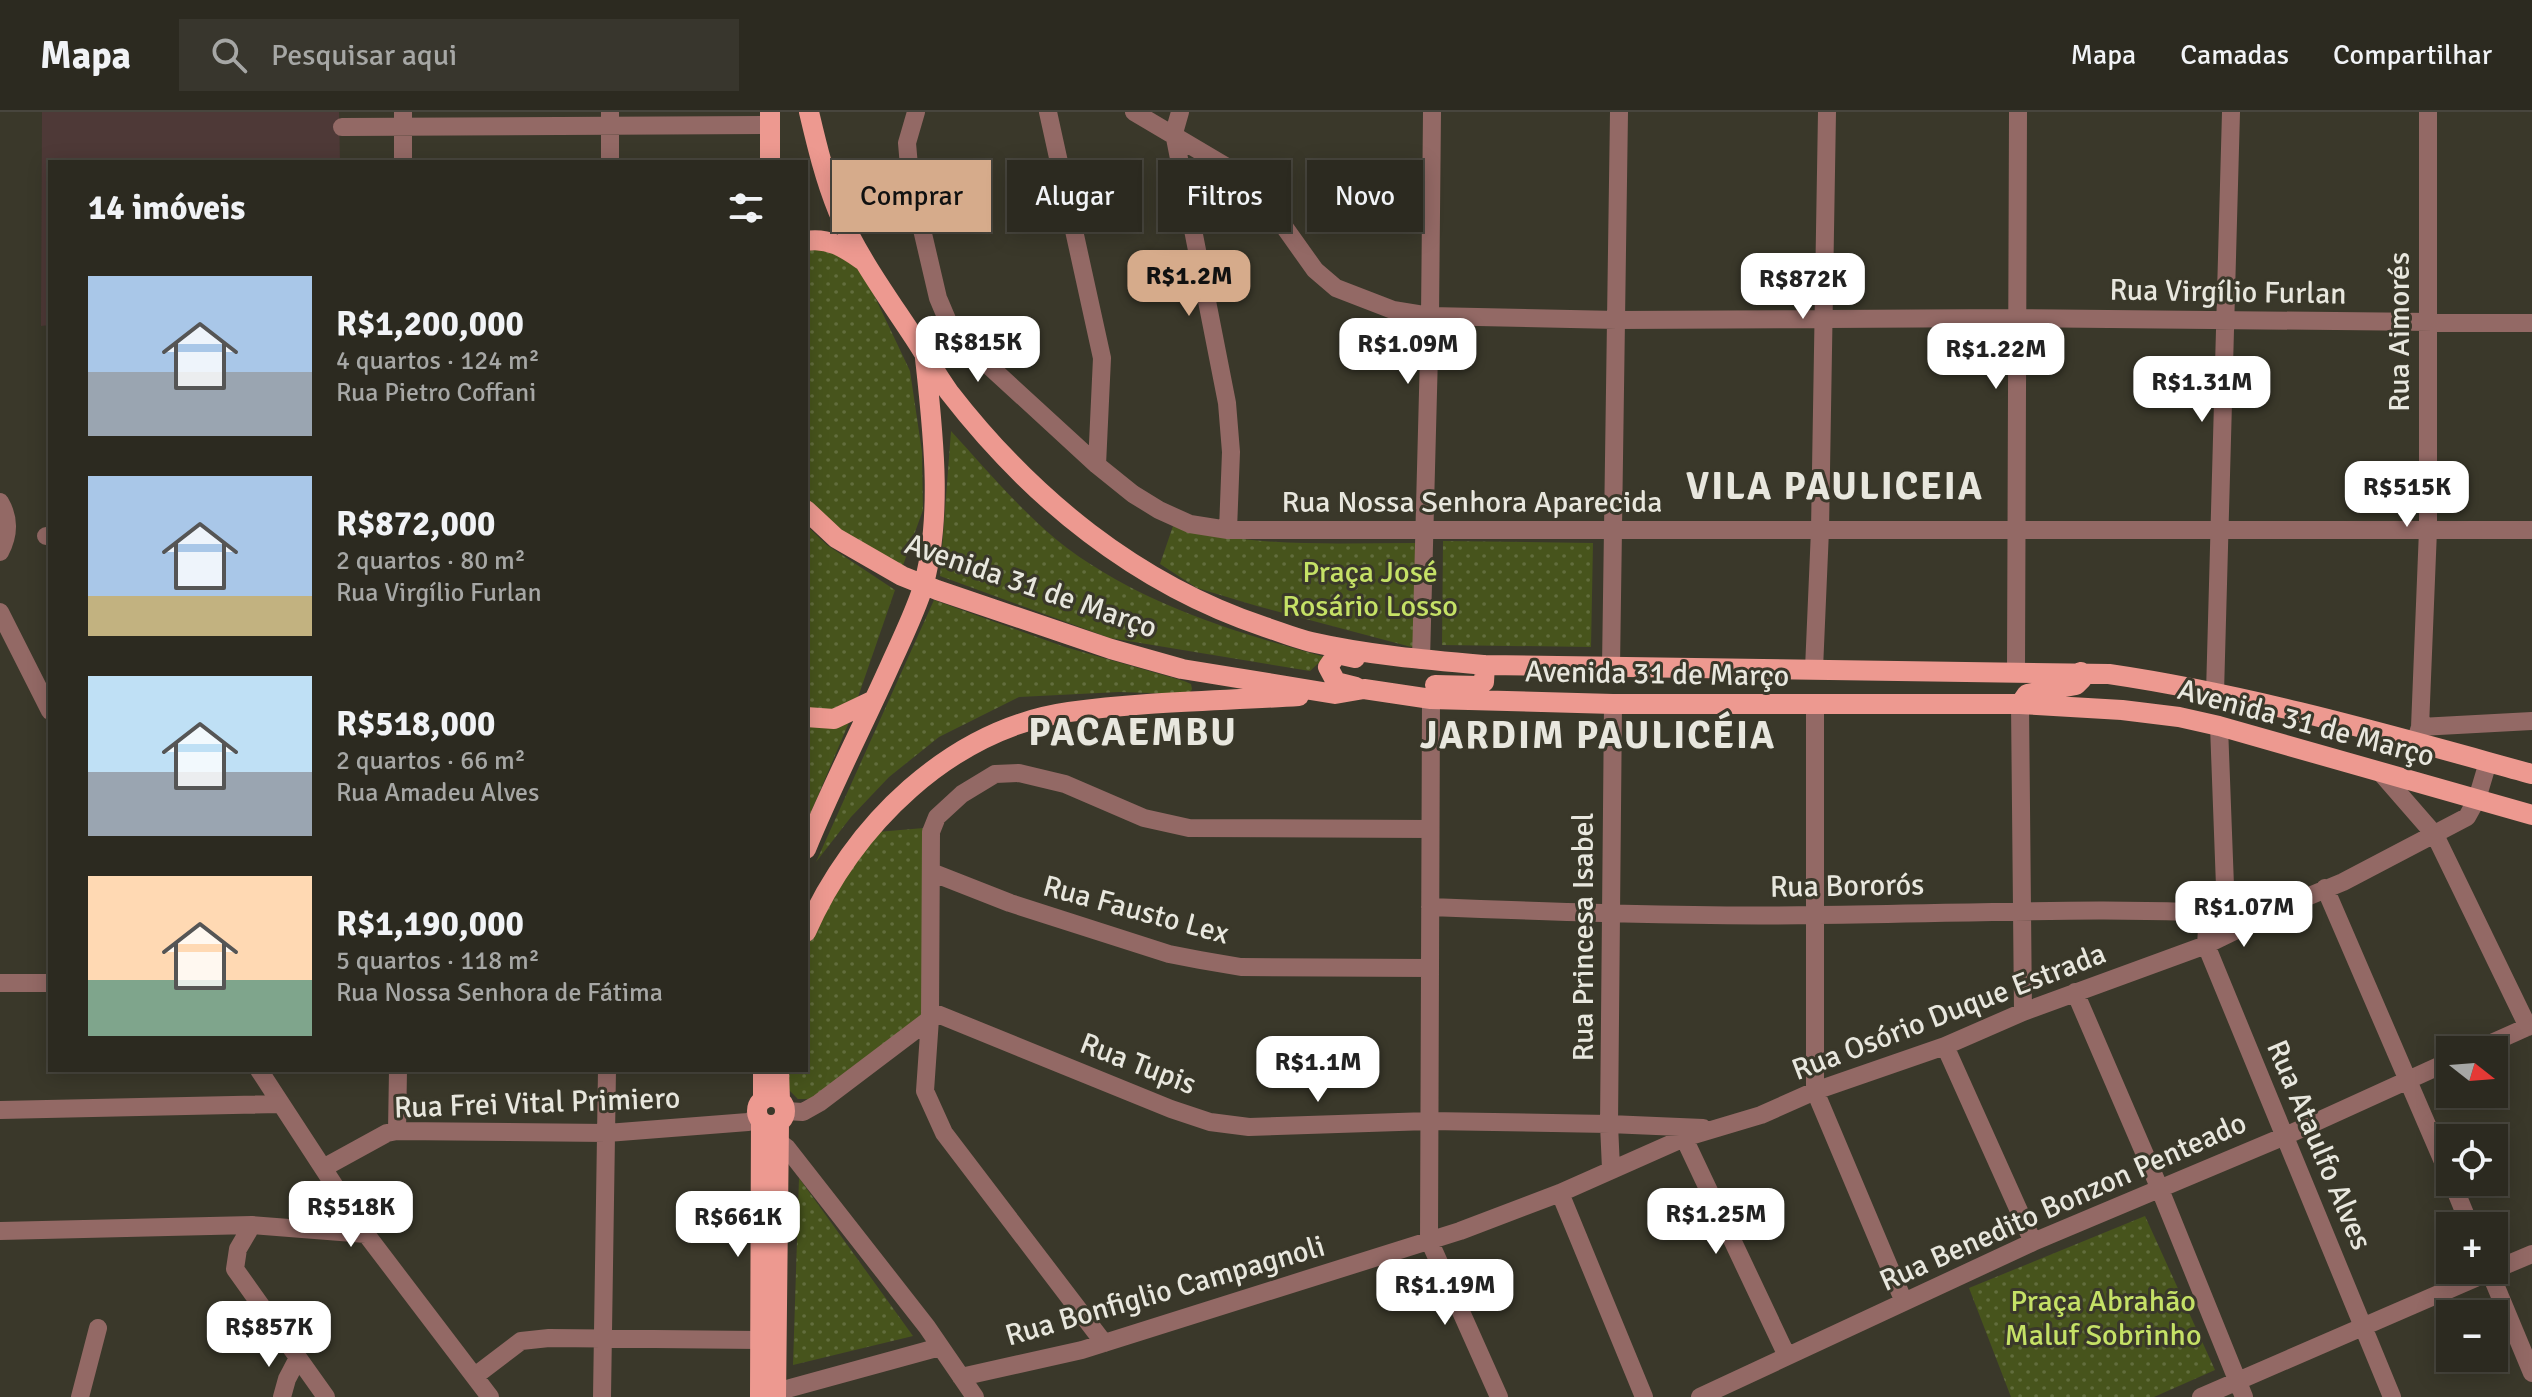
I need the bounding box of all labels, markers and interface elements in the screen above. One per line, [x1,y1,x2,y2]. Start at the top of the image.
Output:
search box [179,19,739,91]
text: Mapa [40,32,131,79]
icon: search [207,33,251,77]
text: Pesquisar aqui [271,37,457,74]
text: Mapa [2070,38,2136,72]
text: Camadas [2180,38,2289,72]
text: Compartilhar [2333,38,2492,72]
chip: Comprar [832,160,991,232]
chip: Alugar [1007,160,1142,232]
chip: Filtros [1158,160,1291,232]
chip: Novo [1307,160,1423,232]
icon: filters [724,186,768,230]
text: 14 imóveis [88,187,245,229]
pin: R$1.2M [1124,250,1254,318]
street label: Rua Aimorés [2381,252,2418,412]
pin: R$872K [1738,253,1868,321]
text: R$1.2M [1145,260,1233,292]
text: R$872K [1759,263,1847,295]
street label: Rua Virgílio Furlan [2109,271,2347,313]
text: R$1,200,000 [336,303,524,345]
icon: home [152,308,248,404]
pin: R$815K [913,316,1043,384]
pin: R$1.09M [1334,318,1482,386]
pin: R$1.22M [1922,323,2070,391]
text: R$815K [934,326,1022,358]
text: R$1.09M [1357,328,1459,360]
text: R$1.22M [1945,333,2047,365]
text: 4 quartos · 124 m² [336,345,540,377]
pin: R$1.31M [2128,356,2276,424]
text: R$1.31M [2151,366,2253,398]
text: Rua Pietro Coffani [336,377,536,409]
pin: R$515K [2342,461,2472,529]
district label: VILA PAULICEIA [1686,463,1984,510]
text: R$515K [2363,471,2451,503]
street label: Rua Nossa Senhora Aparecida [1282,484,1662,521]
text: R$872,000 [336,503,495,545]
icon: home [152,508,248,604]
street label: Avenida 31 de Março [900,525,1162,647]
text: 2 quartos · 80 m² [336,545,526,577]
park label: Praça José Rosário Losso [1282,554,1458,625]
text: Rua Virgílio Furlan [336,577,542,609]
street label: Avenida 31 de Março [1525,653,1789,695]
street label: Avenida 31 de Março [2174,671,2438,775]
text: R$518,000 [336,703,495,745]
icon: home [152,708,248,804]
district label: PACAEMBU [1028,709,1238,756]
district label: JARDIM PAULICÉIA [1420,711,1776,759]
text: 2 quartos · 66 m² [336,745,526,777]
text: Rua Amadeu Alves [336,777,540,809]
street label: Rua Princesa Isabel [1565,813,1602,1061]
street label: Rua Bororós [1769,866,1925,906]
street label: Rua Fausto Lex [1039,867,1233,953]
pin: R$1.07M [2170,881,2318,949]
text: R$1.07M [2193,891,2295,923]
text: R$1,190,000 [336,903,524,945]
icon: home [152,908,248,1004]
street label: Rua Osório Duque Estrada [1787,935,2111,1089]
text: 5 quartos · 118 m² [336,945,540,977]
text: Rua Nossa Senhora de Fátima [336,977,663,1009]
street label: Rua Tupis [1075,1025,1201,1103]
street label: Rua Ataulfo Alves [2258,1035,2380,1255]
pin: R$1.1M [1253,1036,1383,1104]
north arrow [2436,1036,2508,1108]
map controls [2436,1036,2508,1372]
text: R$1.1M [1274,1046,1362,1078]
street label: Rua Frei Vital Primiero [393,1080,681,1126]
street label: Rua Benedito Bonzon Penteado [1874,1104,2252,1300]
button: locate [2436,1124,2508,1196]
pin: R$518K [286,1181,416,1249]
pin: R$1.25M [1642,1188,1790,1256]
text: R$518K [307,1191,395,1223]
pin: R$661K [673,1191,803,1259]
text: R$1.25M [1665,1198,1767,1230]
text: R$661K [694,1201,782,1233]
button: + [2436,1212,2508,1284]
street label: Rua Bonfiglio Campagnoli [1001,1228,1329,1354]
pin: R$1.19M [1371,1259,1519,1327]
text: R$1.19M [1394,1269,1496,1301]
park label: Praça Abrahão Maluf Sobrinho [2004,1283,2202,1354]
button: − [2436,1300,2508,1372]
pin: R$857K [204,1301,334,1369]
text: R$857K [225,1311,313,1343]

